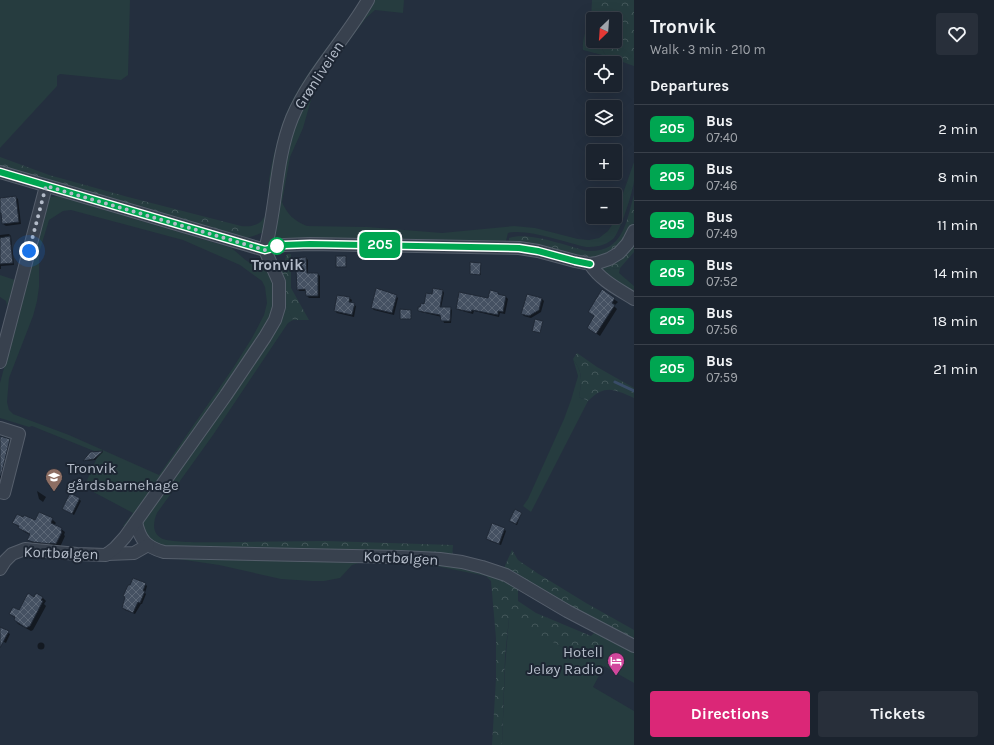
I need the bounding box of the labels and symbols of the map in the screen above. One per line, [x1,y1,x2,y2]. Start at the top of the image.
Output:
north arrow [586,12,622,48]
street label: Grønliveien [290,38,348,112]
line badge: 205 [357,232,403,258]
marker: Tronvik [268,237,286,255]
your location [19,241,39,261]
place label: Tronvik [251,256,303,274]
place label: Tronvik gårdsbarnehage [67,459,179,494]
school or university icon: Tronvik gårdsbarnehage [44,467,64,492]
street label: Kortbølgen [23,543,99,563]
street label: Kortbølgen [363,547,439,569]
place label: Hotell Jeløy Radio [527,643,603,678]
hotel icon: Hotell Jeløy Radio [606,651,626,676]

